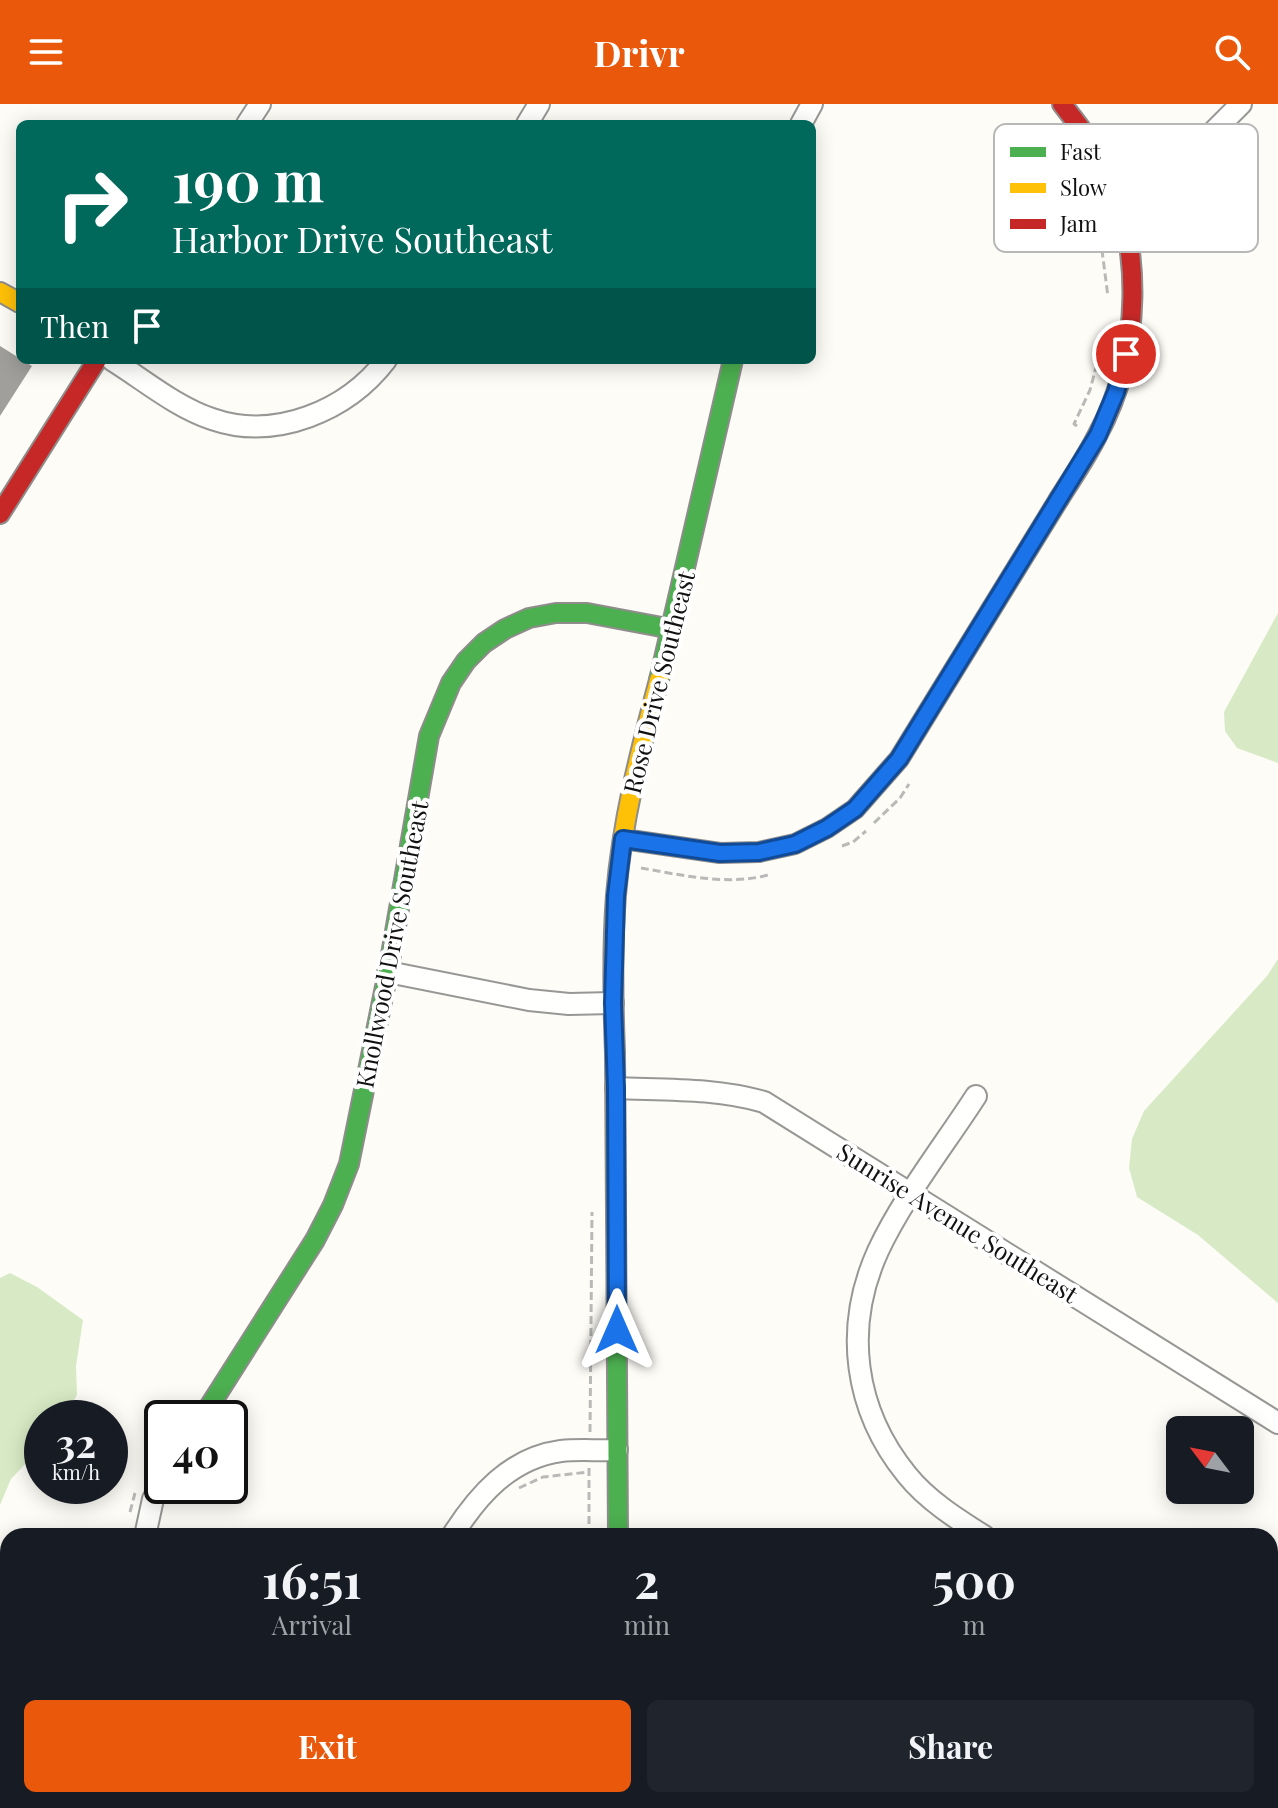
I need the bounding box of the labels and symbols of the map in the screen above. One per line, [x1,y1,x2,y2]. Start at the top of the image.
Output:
legend [994,124,1258,252]
text: Fast [1060,136,1102,166]
text: Slow [1060,172,1107,202]
text: Jam [1059,208,1098,238]
pin [1092,320,1160,388]
street label: Rose Drive Southeast [615,567,701,797]
street label: Knollwood Drive Southeast [347,797,435,1090]
street label: Sunrise Avenue Southeast [832,1135,1085,1310]
position arrow [575,1288,659,1372]
speed limit sign: 40 [144,1400,248,1504]
north arrow [1166,1416,1254,1504]

